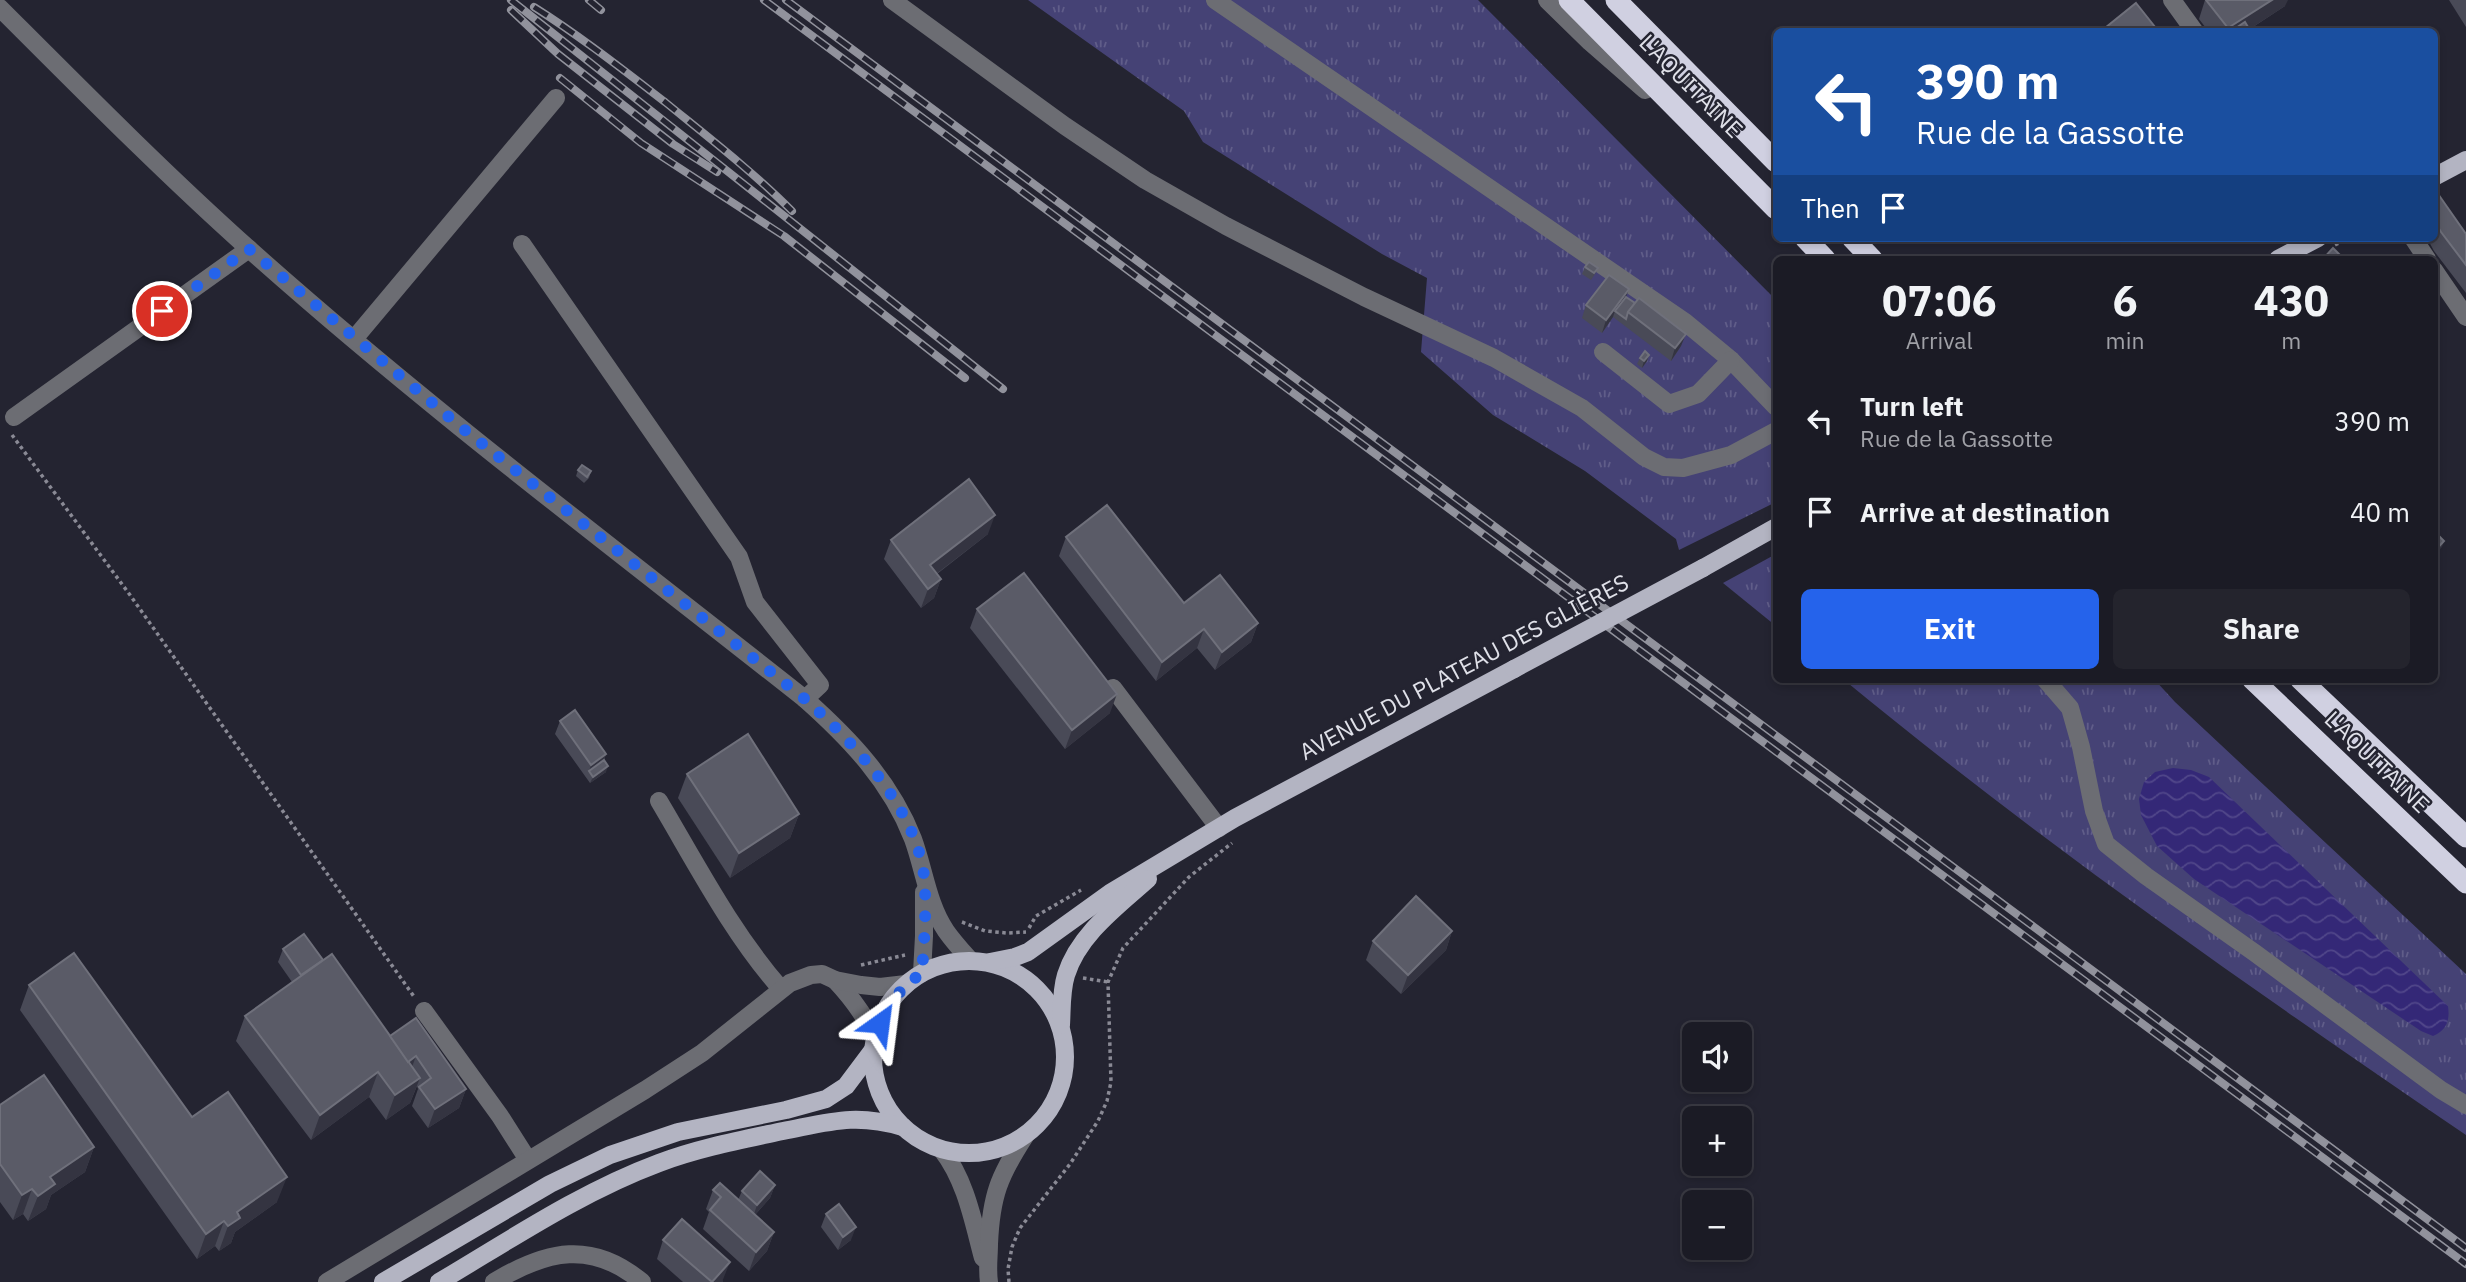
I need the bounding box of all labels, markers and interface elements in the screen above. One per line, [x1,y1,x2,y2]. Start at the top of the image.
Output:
street label: L'AQUITAINE [1633,27,1750,144]
text: 390 m [1916,49,2060,112]
icon: left [1801,56,1892,147]
text: Rue de la Gassotte [1916,111,2185,153]
icon: arrive [1874,189,1912,227]
text: Then [1801,191,1860,225]
text: 07:06 [1882,273,1997,328]
text: 6 [2112,273,2138,328]
text: 430 [2253,273,2329,328]
pin [132,281,192,341]
icon: arrive [143,292,181,330]
text: Arrival [1906,325,1973,355]
text: min [2106,325,2144,355]
text: m [2281,325,2301,355]
text: Turn left [1860,389,1963,423]
icon: left [1801,402,1839,440]
text: 390 m [2334,404,2410,438]
text: Rue de la Gassotte [1860,423,2053,453]
icon: arrive [1801,493,1839,531]
text: Arrive at destination [1860,495,2110,529]
text: 40 m [2350,495,2410,529]
street label: AVENUE DU PLATEAU DES GLIÈRES [1294,566,1633,766]
button: Exit [1801,589,2099,669]
button: Share [2113,589,2410,669]
street label: L'AQUITAINE [2319,704,2437,819]
position arrow [843,986,917,1060]
map controls [1682,1022,1752,1260]
button: sound [1682,1022,1752,1092]
button: + [1682,1106,1752,1176]
button: − [1682,1190,1752,1260]

